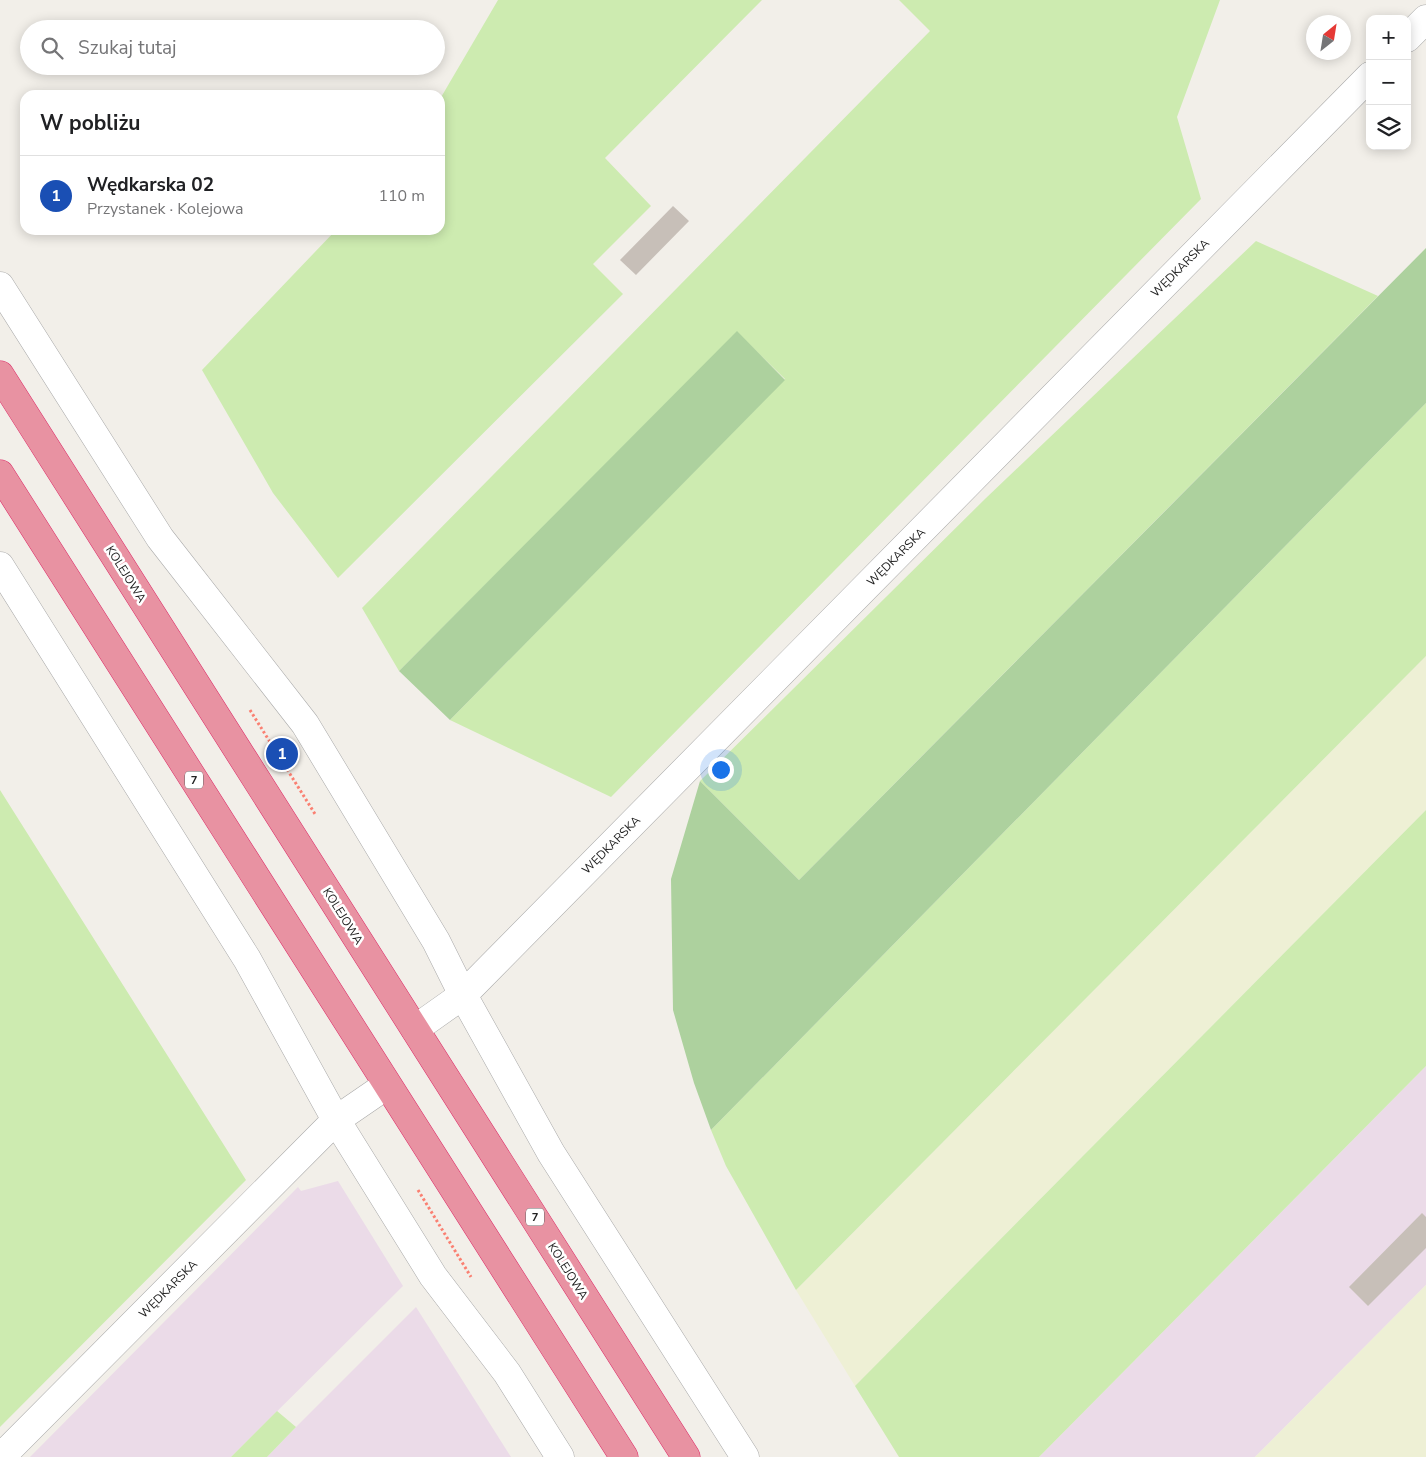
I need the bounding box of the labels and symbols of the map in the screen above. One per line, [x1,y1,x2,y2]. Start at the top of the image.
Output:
north arrow [1306,15,1351,60]
street label: WĘDKARSKA [1147,235,1213,301]
street label: WĘDKARSKA [863,524,929,590]
street label: KOLEJOWA [102,543,150,606]
pin: 1 [266,735,298,773]
your location [708,757,734,783]
road number: 7 [185,772,203,788]
street label: WĘDKARSKA [578,812,644,878]
street label: KOLEJOWA [319,885,367,948]
road number: 7 [526,1208,544,1226]
street label: KOLEJOWA [544,1240,592,1303]
street label: WĘDKARSKA [135,1256,201,1322]

